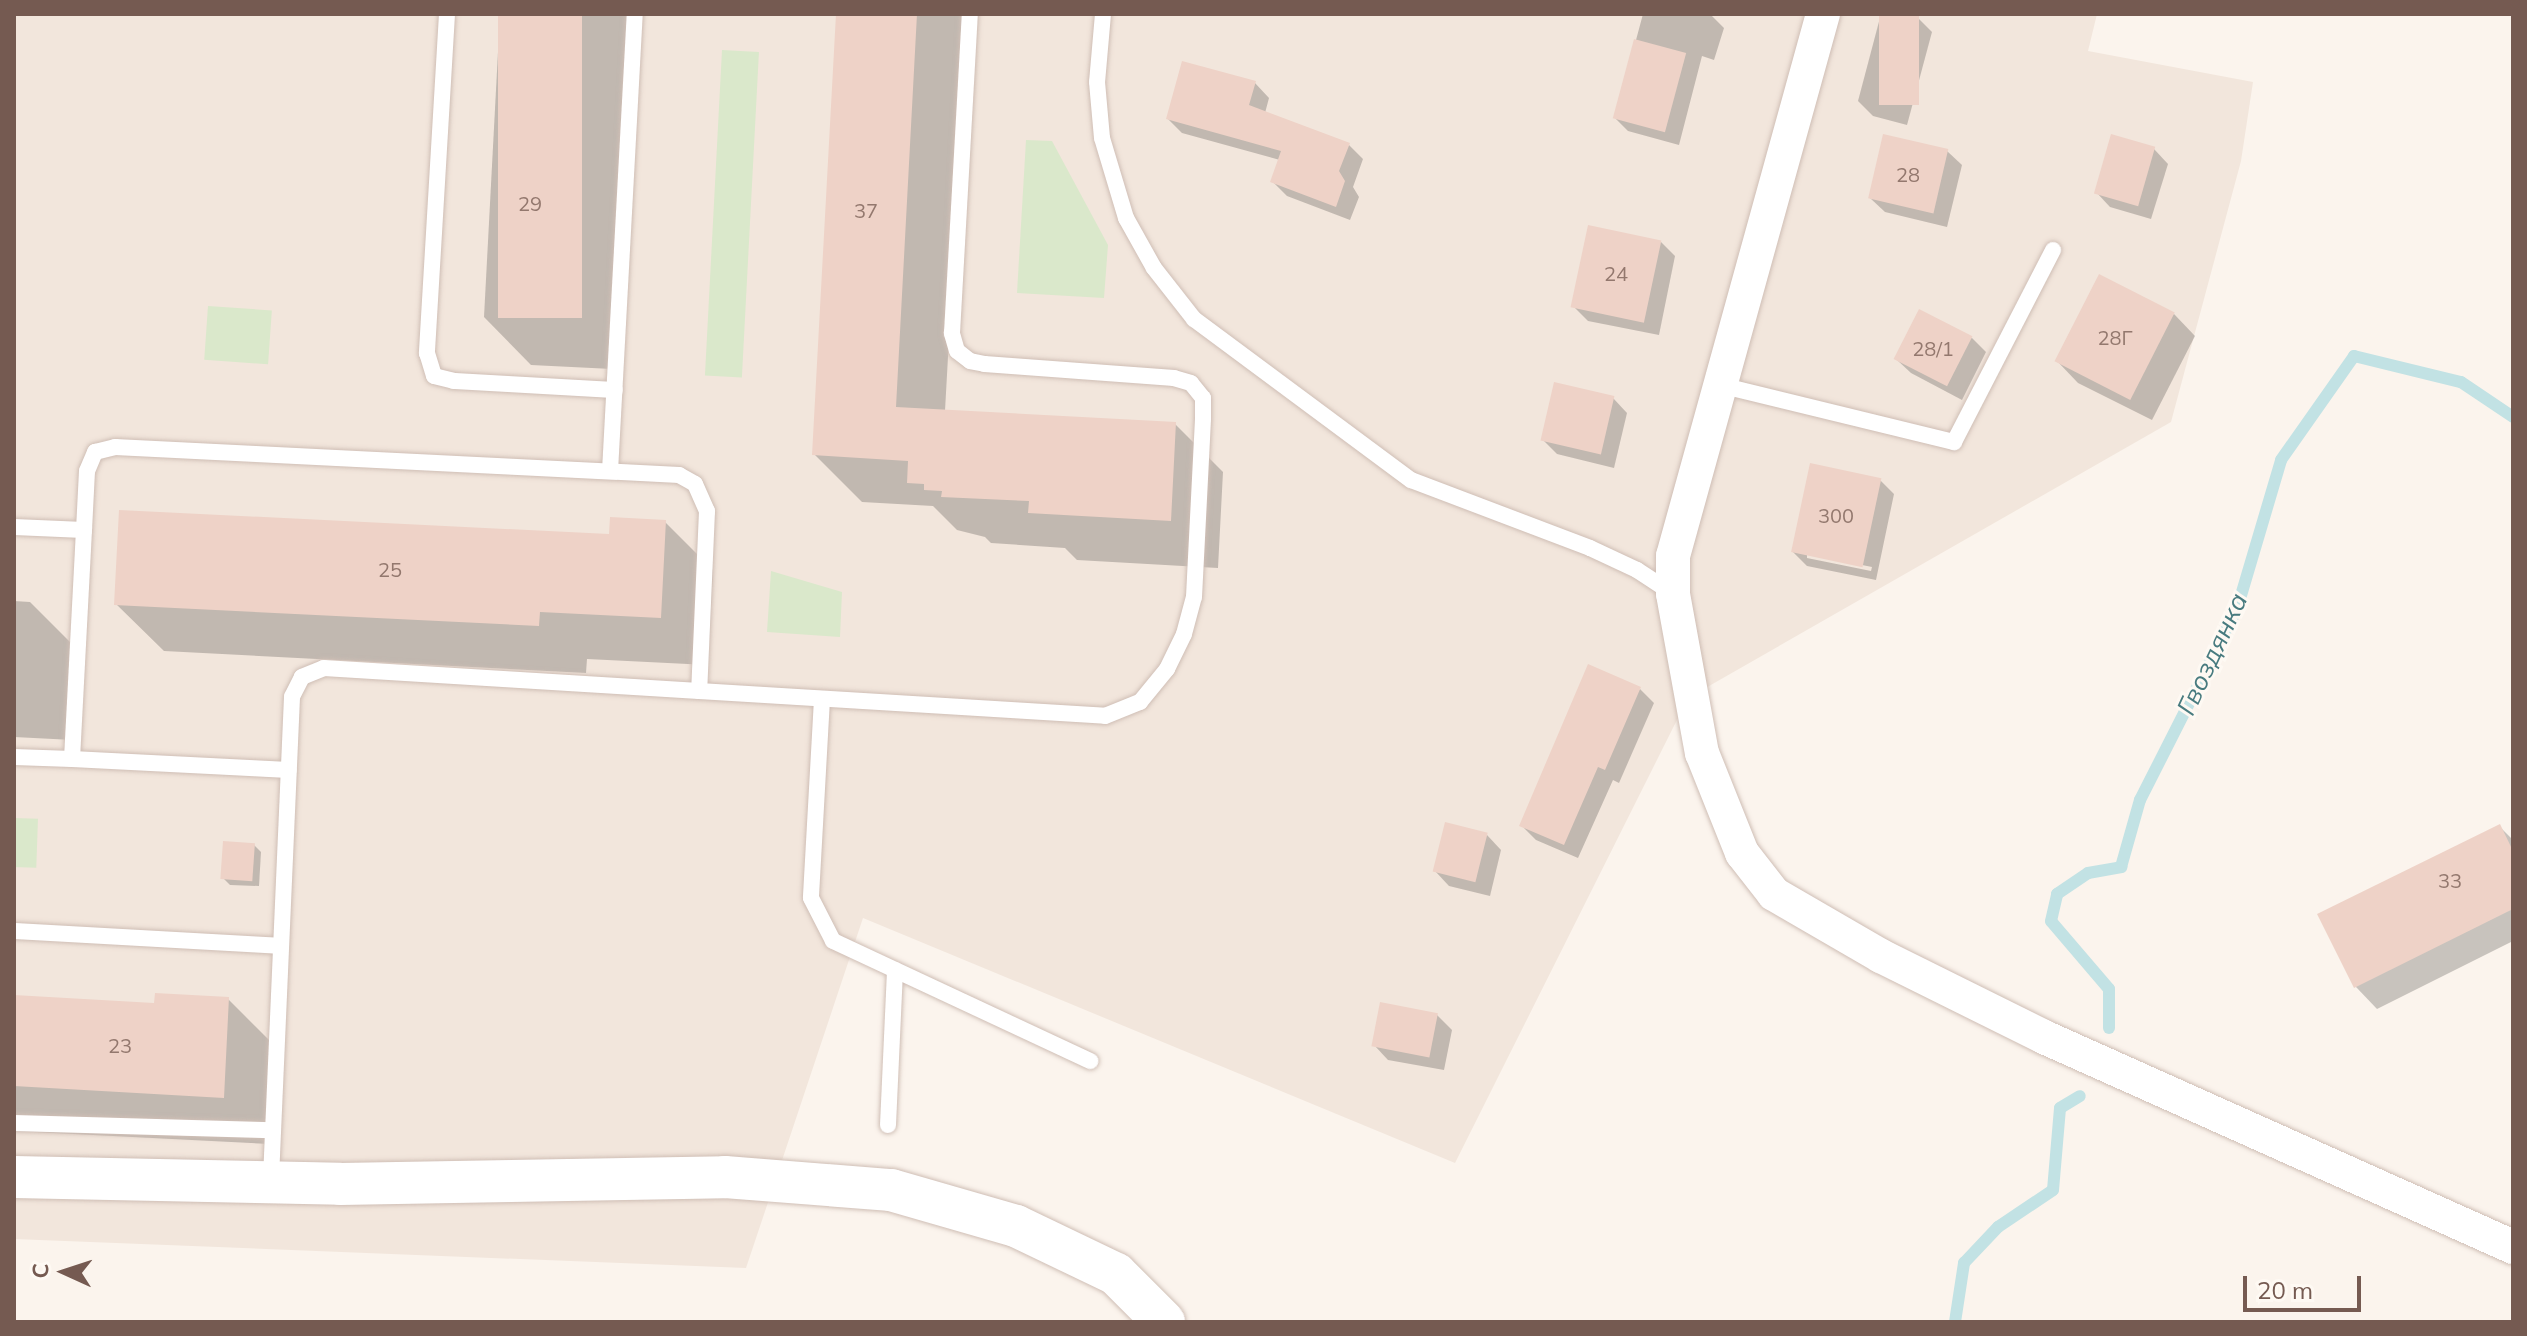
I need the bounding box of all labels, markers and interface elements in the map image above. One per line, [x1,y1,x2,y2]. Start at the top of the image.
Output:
house number: 28 [1896,162,1920,186]
house number: 29 [518,191,542,215]
house number: 37 [854,198,878,222]
house number: 24 [1604,261,1628,285]
house number: 28Г [2097,325,2133,349]
house number: 28/1 [1912,336,1954,360]
house number: 300 [1818,503,1854,527]
house number: 25 [378,557,402,581]
water label: Гвоздянка [2170,588,2254,720]
house number: 33 [2438,868,2462,892]
house number: 23 [108,1033,132,1057]
north arrow [24,1232,104,1312]
scale bar [2247,1260,2365,1310]
text: С [26,1262,54,1279]
text: 20 m [2257,1275,2313,1305]

